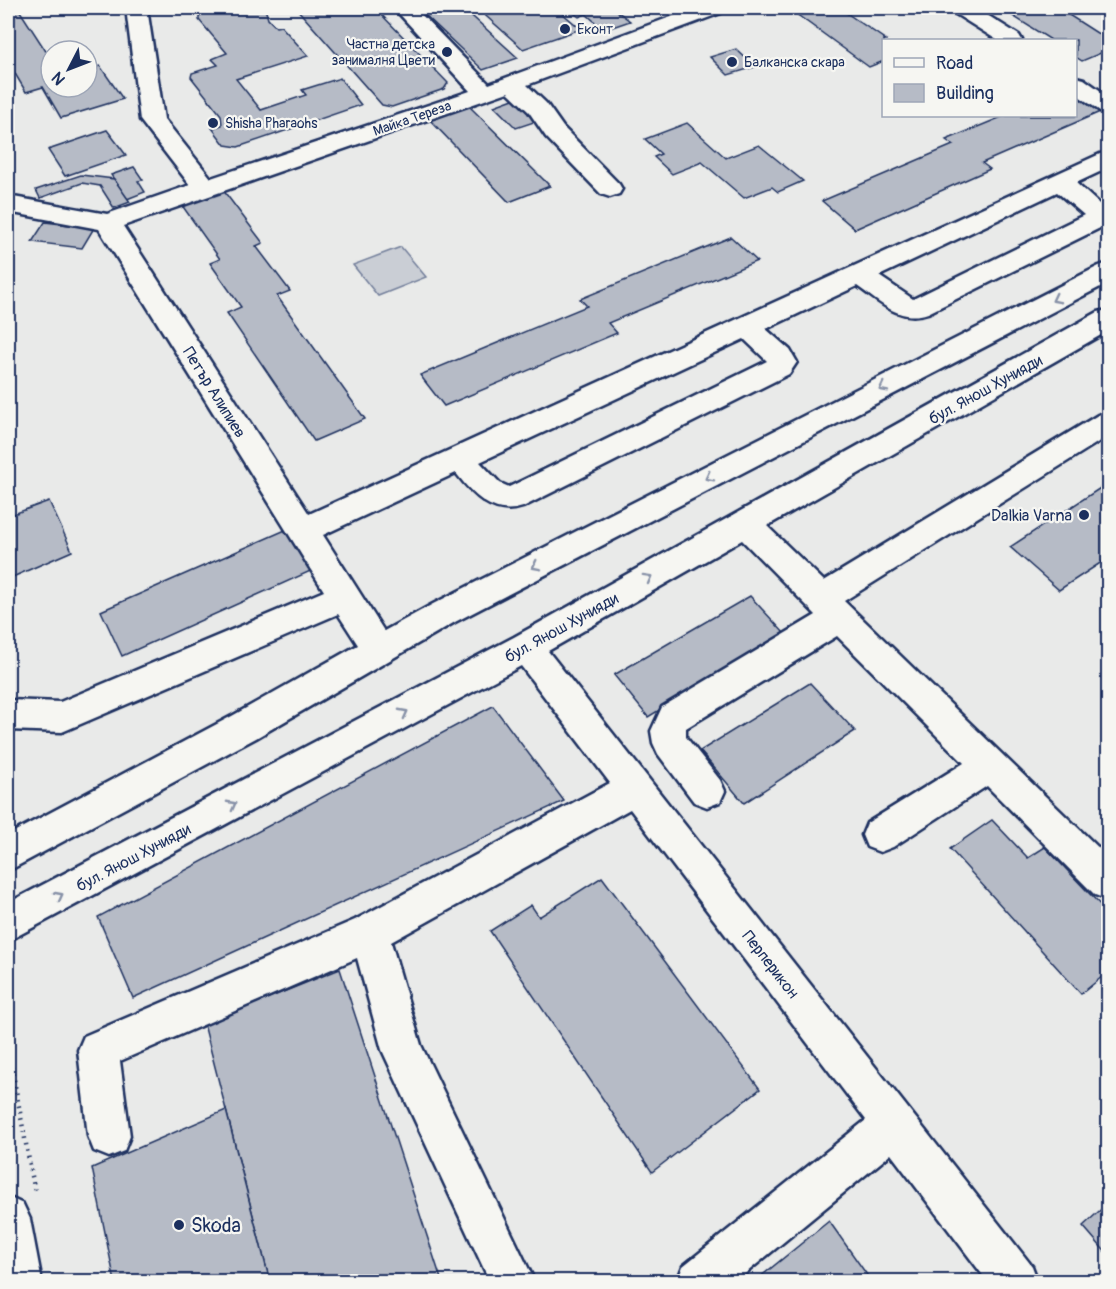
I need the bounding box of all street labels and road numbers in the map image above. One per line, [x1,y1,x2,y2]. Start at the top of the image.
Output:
street label: Майка Тереза [371,97,453,140]
street label: Петър Алипиев [178,343,250,442]
street label: бул. Янош Хунияди [925,350,1046,429]
street label: бул. Янош Хунияди [501,588,622,667]
street label: бул. Янош Хунияди [73,819,194,896]
street label: Перперикон [738,927,803,1003]

